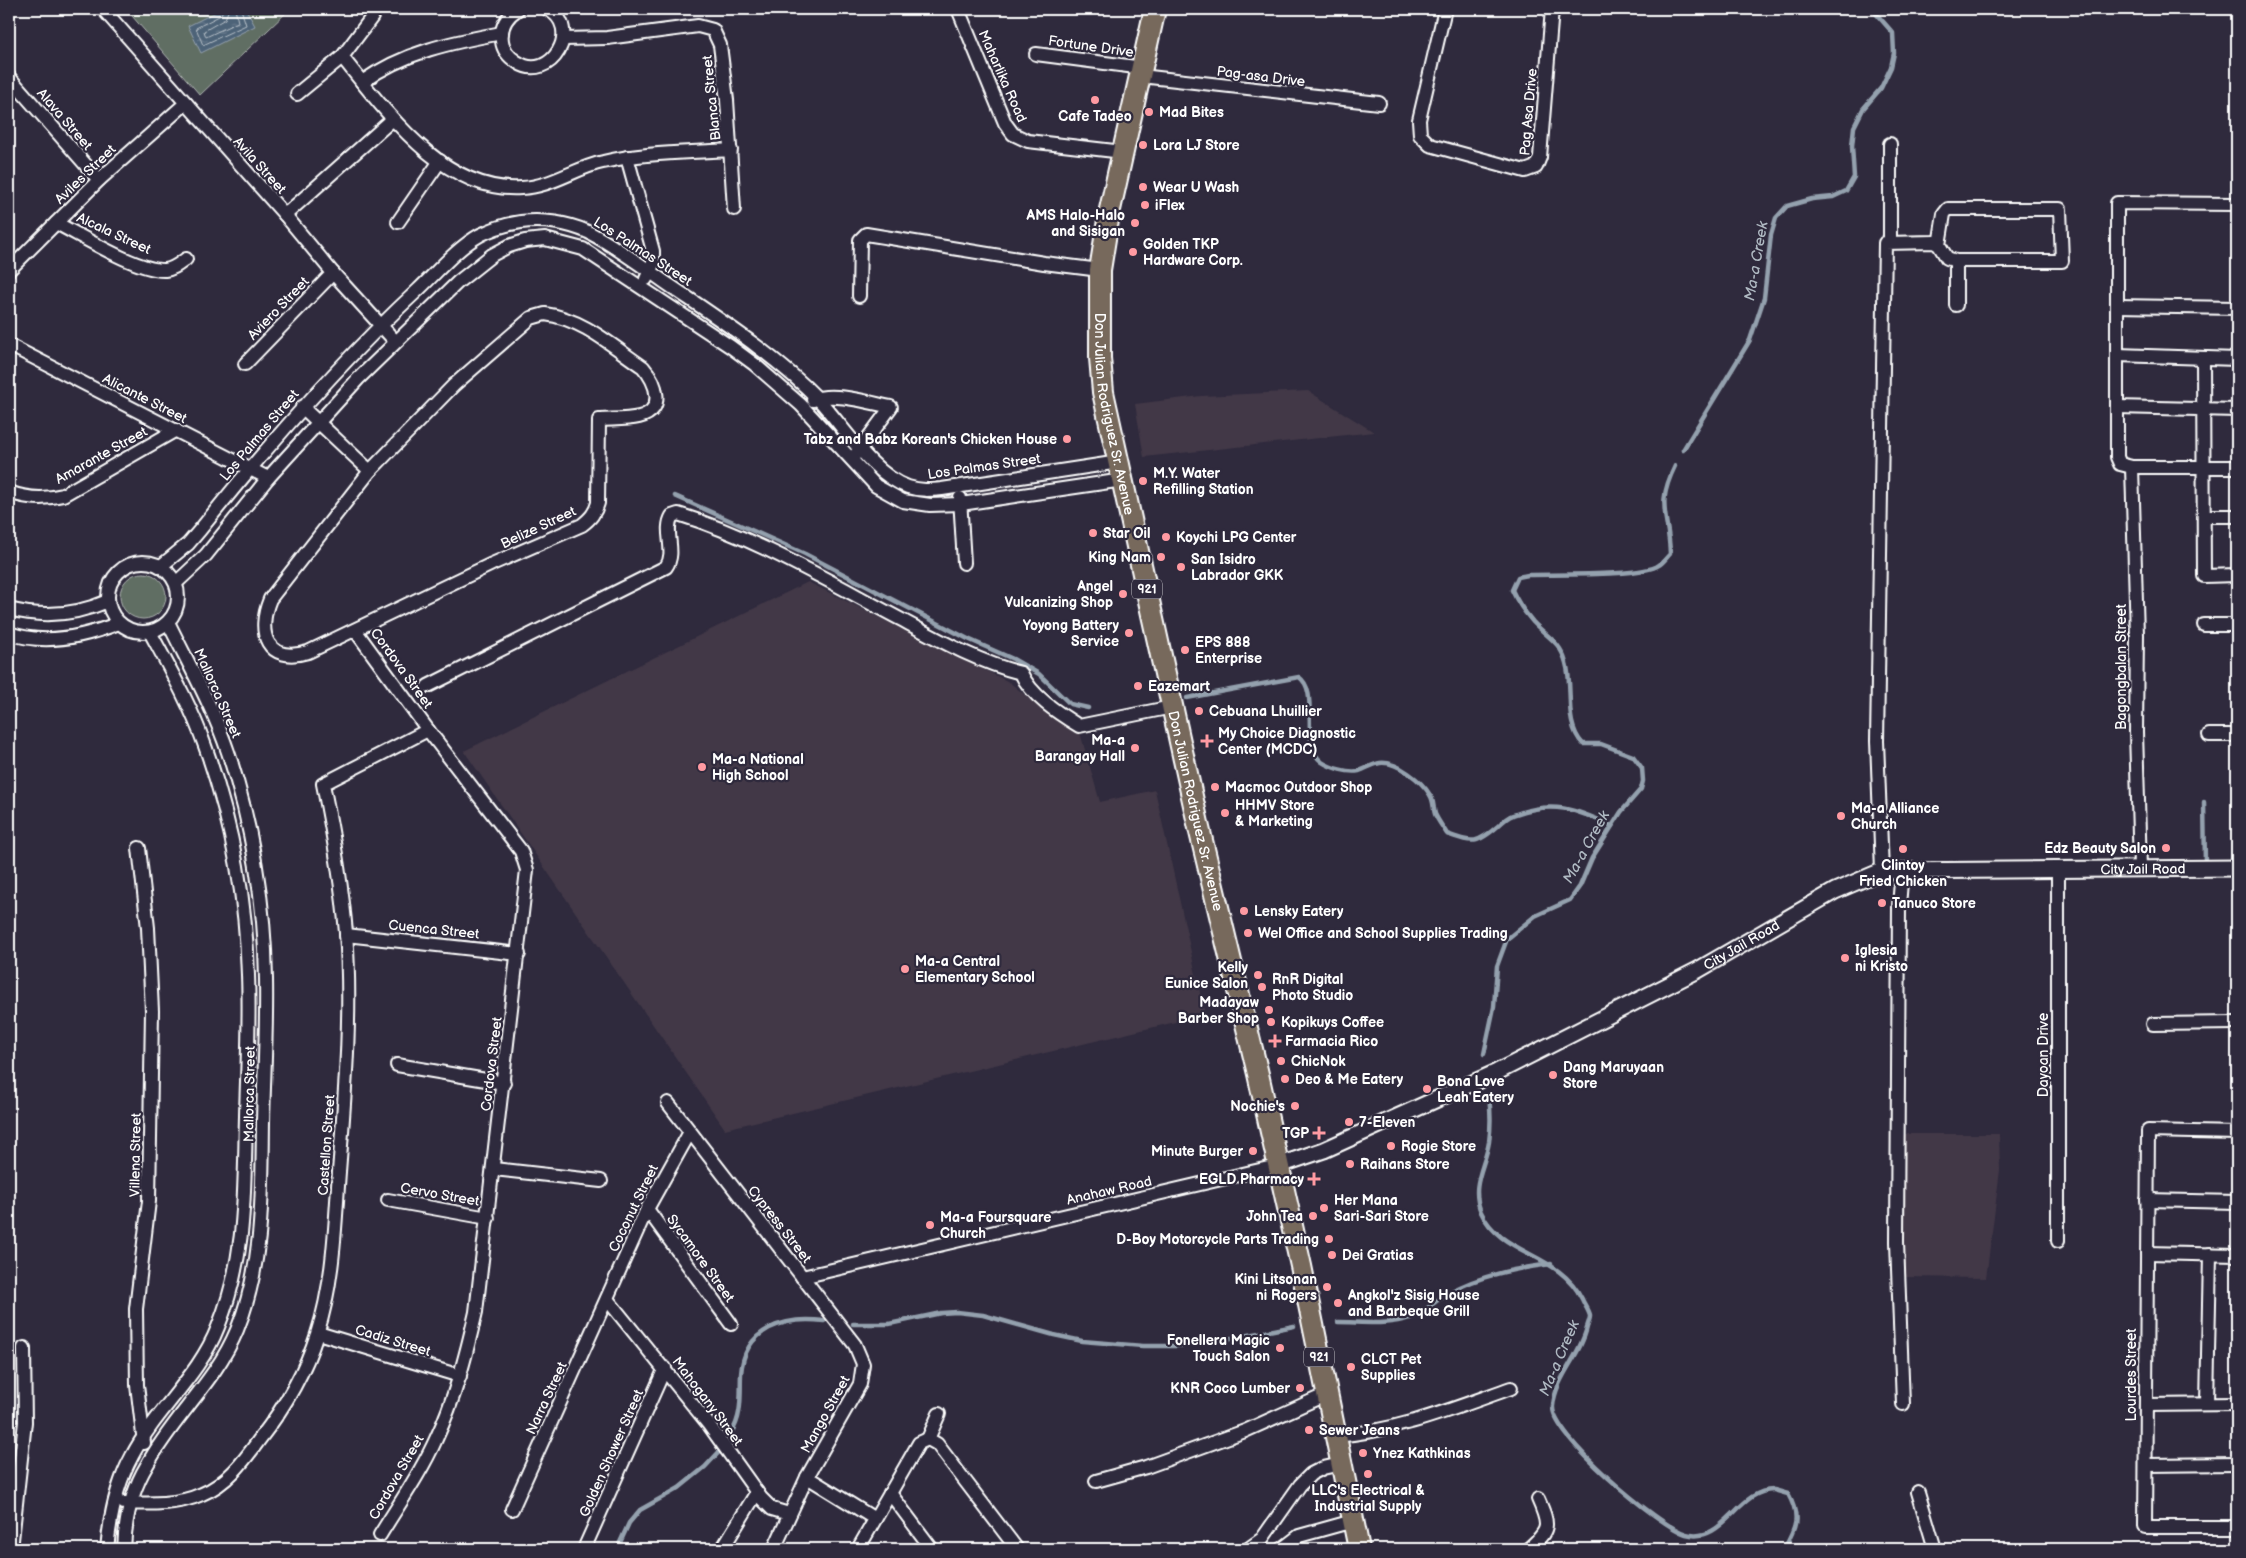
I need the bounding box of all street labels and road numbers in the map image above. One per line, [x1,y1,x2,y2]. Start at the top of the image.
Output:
street label: Maharlika Road [975,27,1031,125]
street label: Fortune Drive [1047,32,1135,61]
street label: Blanca Street [698,54,724,141]
street label: Pag-asa Drive [1216,63,1306,90]
street label: Pag Asa Drive [1516,68,1541,156]
street label: Alava Street [33,85,96,154]
street label: Avila Street [230,133,290,198]
street label: Aviles Street [51,141,120,208]
street label: Alcala Street [74,209,154,258]
street label: Los Palmas Street [590,213,696,290]
street label: Aviero Street [244,273,313,343]
street label: Don Julian Rodriguez Sr. Avenue [1091,313,1138,517]
street label: Alicante Street [100,370,190,427]
street label: Los Palmas Street [216,386,303,484]
street label: Amarante Street [52,423,151,488]
street label: Los Palmas Street [926,450,1042,483]
street label: Belize Street [498,502,579,552]
road number: 921 [1132,580,1162,598]
street label: Bagongbalan Street [2113,603,2130,730]
street label: Cordova Street [367,625,437,712]
street label: Mallorca Street [190,646,245,741]
street label: Don Julian Rodriguez Sr. Avenue [1164,709,1227,913]
street label: City Jail Road [2100,860,2186,878]
street label: Cuenca Street [388,916,481,943]
street label: City Jail Road [1701,917,1783,974]
street label: Dayoan Drive [2035,1013,2052,1097]
street label: Cordova Street [477,1015,506,1112]
street label: Mallorca Street [240,1045,259,1142]
street label: Castellon Street [314,1093,339,1196]
street label: Villena Street [126,1112,145,1197]
street label: Coconut Street [605,1161,662,1255]
street label: Anahaw Road [1065,1172,1153,1209]
street label: Cervo Street [399,1179,481,1210]
street label: Cypress Street [744,1182,815,1267]
street label: Sycamore Street [663,1211,739,1306]
street label: Cadiz Street [353,1321,433,1360]
street label: Lourdes Street [2123,1328,2140,1422]
road number: 921 [1304,1348,1334,1366]
street label: Mahogany Street [669,1353,747,1450]
street label: Narra Street [522,1359,571,1437]
street label: Mango Street [797,1372,854,1456]
street label: Golden Shower Street [576,1386,648,1520]
street label: Cordova Street [365,1431,428,1523]

